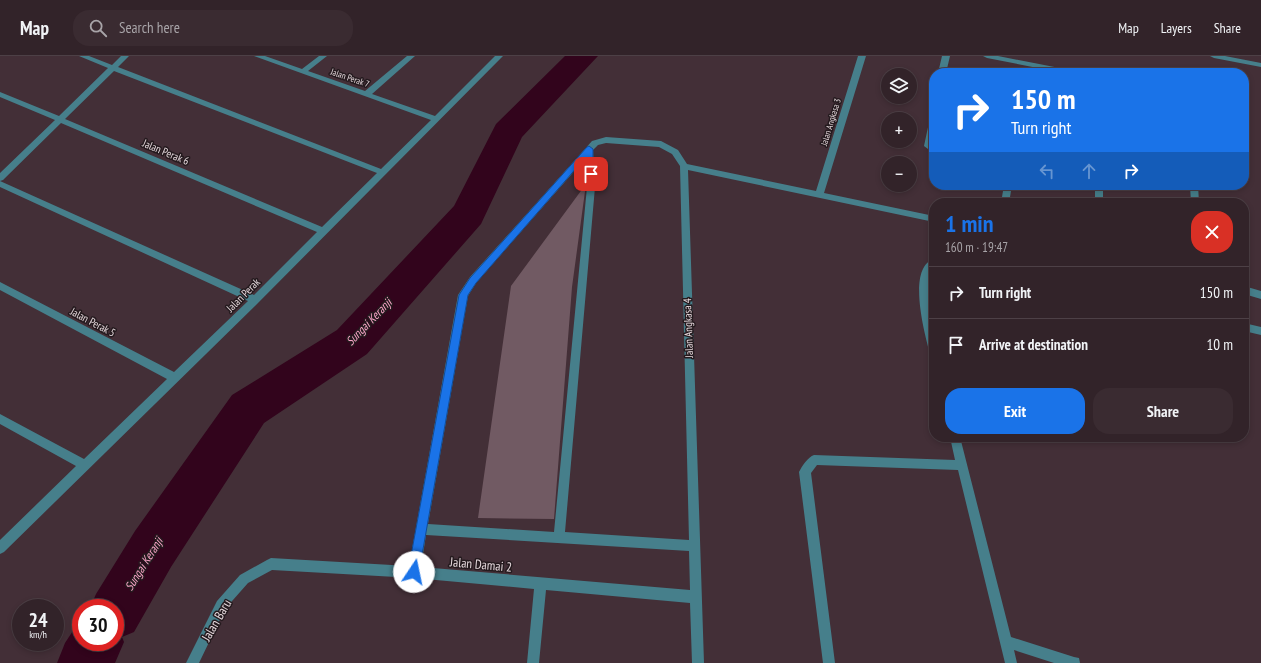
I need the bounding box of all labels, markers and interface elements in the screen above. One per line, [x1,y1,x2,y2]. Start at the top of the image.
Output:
search box [73,10,353,46]
text: Map [20,16,49,40]
icon: search [87,17,109,39]
text: Search here [119,18,180,37]
text: Map [1118,19,1139,37]
text: Layers [1161,19,1192,37]
text: Share [1214,19,1241,37]
street label: Jalan Perak 7 [328,65,371,89]
map controls [881,68,917,192]
button: layers [881,68,917,104]
text: 150 m [1011,80,1075,117]
icon: right [945,84,997,136]
street label: Jalan Angkasa 3 [818,97,843,148]
button: + [881,112,917,148]
text: Turn right [1011,116,1071,139]
street label: Jalan Perak 6 [140,136,191,168]
button: − [881,156,917,192]
pin [574,157,608,191]
icon: left [1036,160,1058,182]
icon: ahead [1078,160,1100,182]
icon: right [1120,160,1142,182]
icon: arrive [580,163,602,185]
text: 1 min [945,208,993,239]
button: close [1191,211,1233,253]
text: 160 m · 19:47 [945,239,1008,256]
street label: Jalan Perak [222,275,263,316]
icon: right [945,282,967,304]
text: Turn right [979,283,1031,302]
text: 150 m [1200,283,1233,302]
water label: Sungai Keranji [343,294,396,348]
street label: Jalan Angkasa 4 [680,298,696,359]
street label: Jalan Perak 5 [67,304,118,340]
icon: arrive [945,334,967,356]
text: Arrive at destination [979,335,1088,354]
text: 10 m [1207,335,1233,354]
button: Exit [945,388,1085,434]
button: Share [1093,388,1233,434]
water label: Sungai Keranji [121,533,166,593]
position arrow [393,551,435,593]
street label: Jalan Damai 2 [448,553,513,576]
street label: Jalan Baru [197,596,235,645]
speed limit sign: 30 [72,599,124,651]
text: 24 [28,607,48,633]
text: km/h [29,628,47,641]

